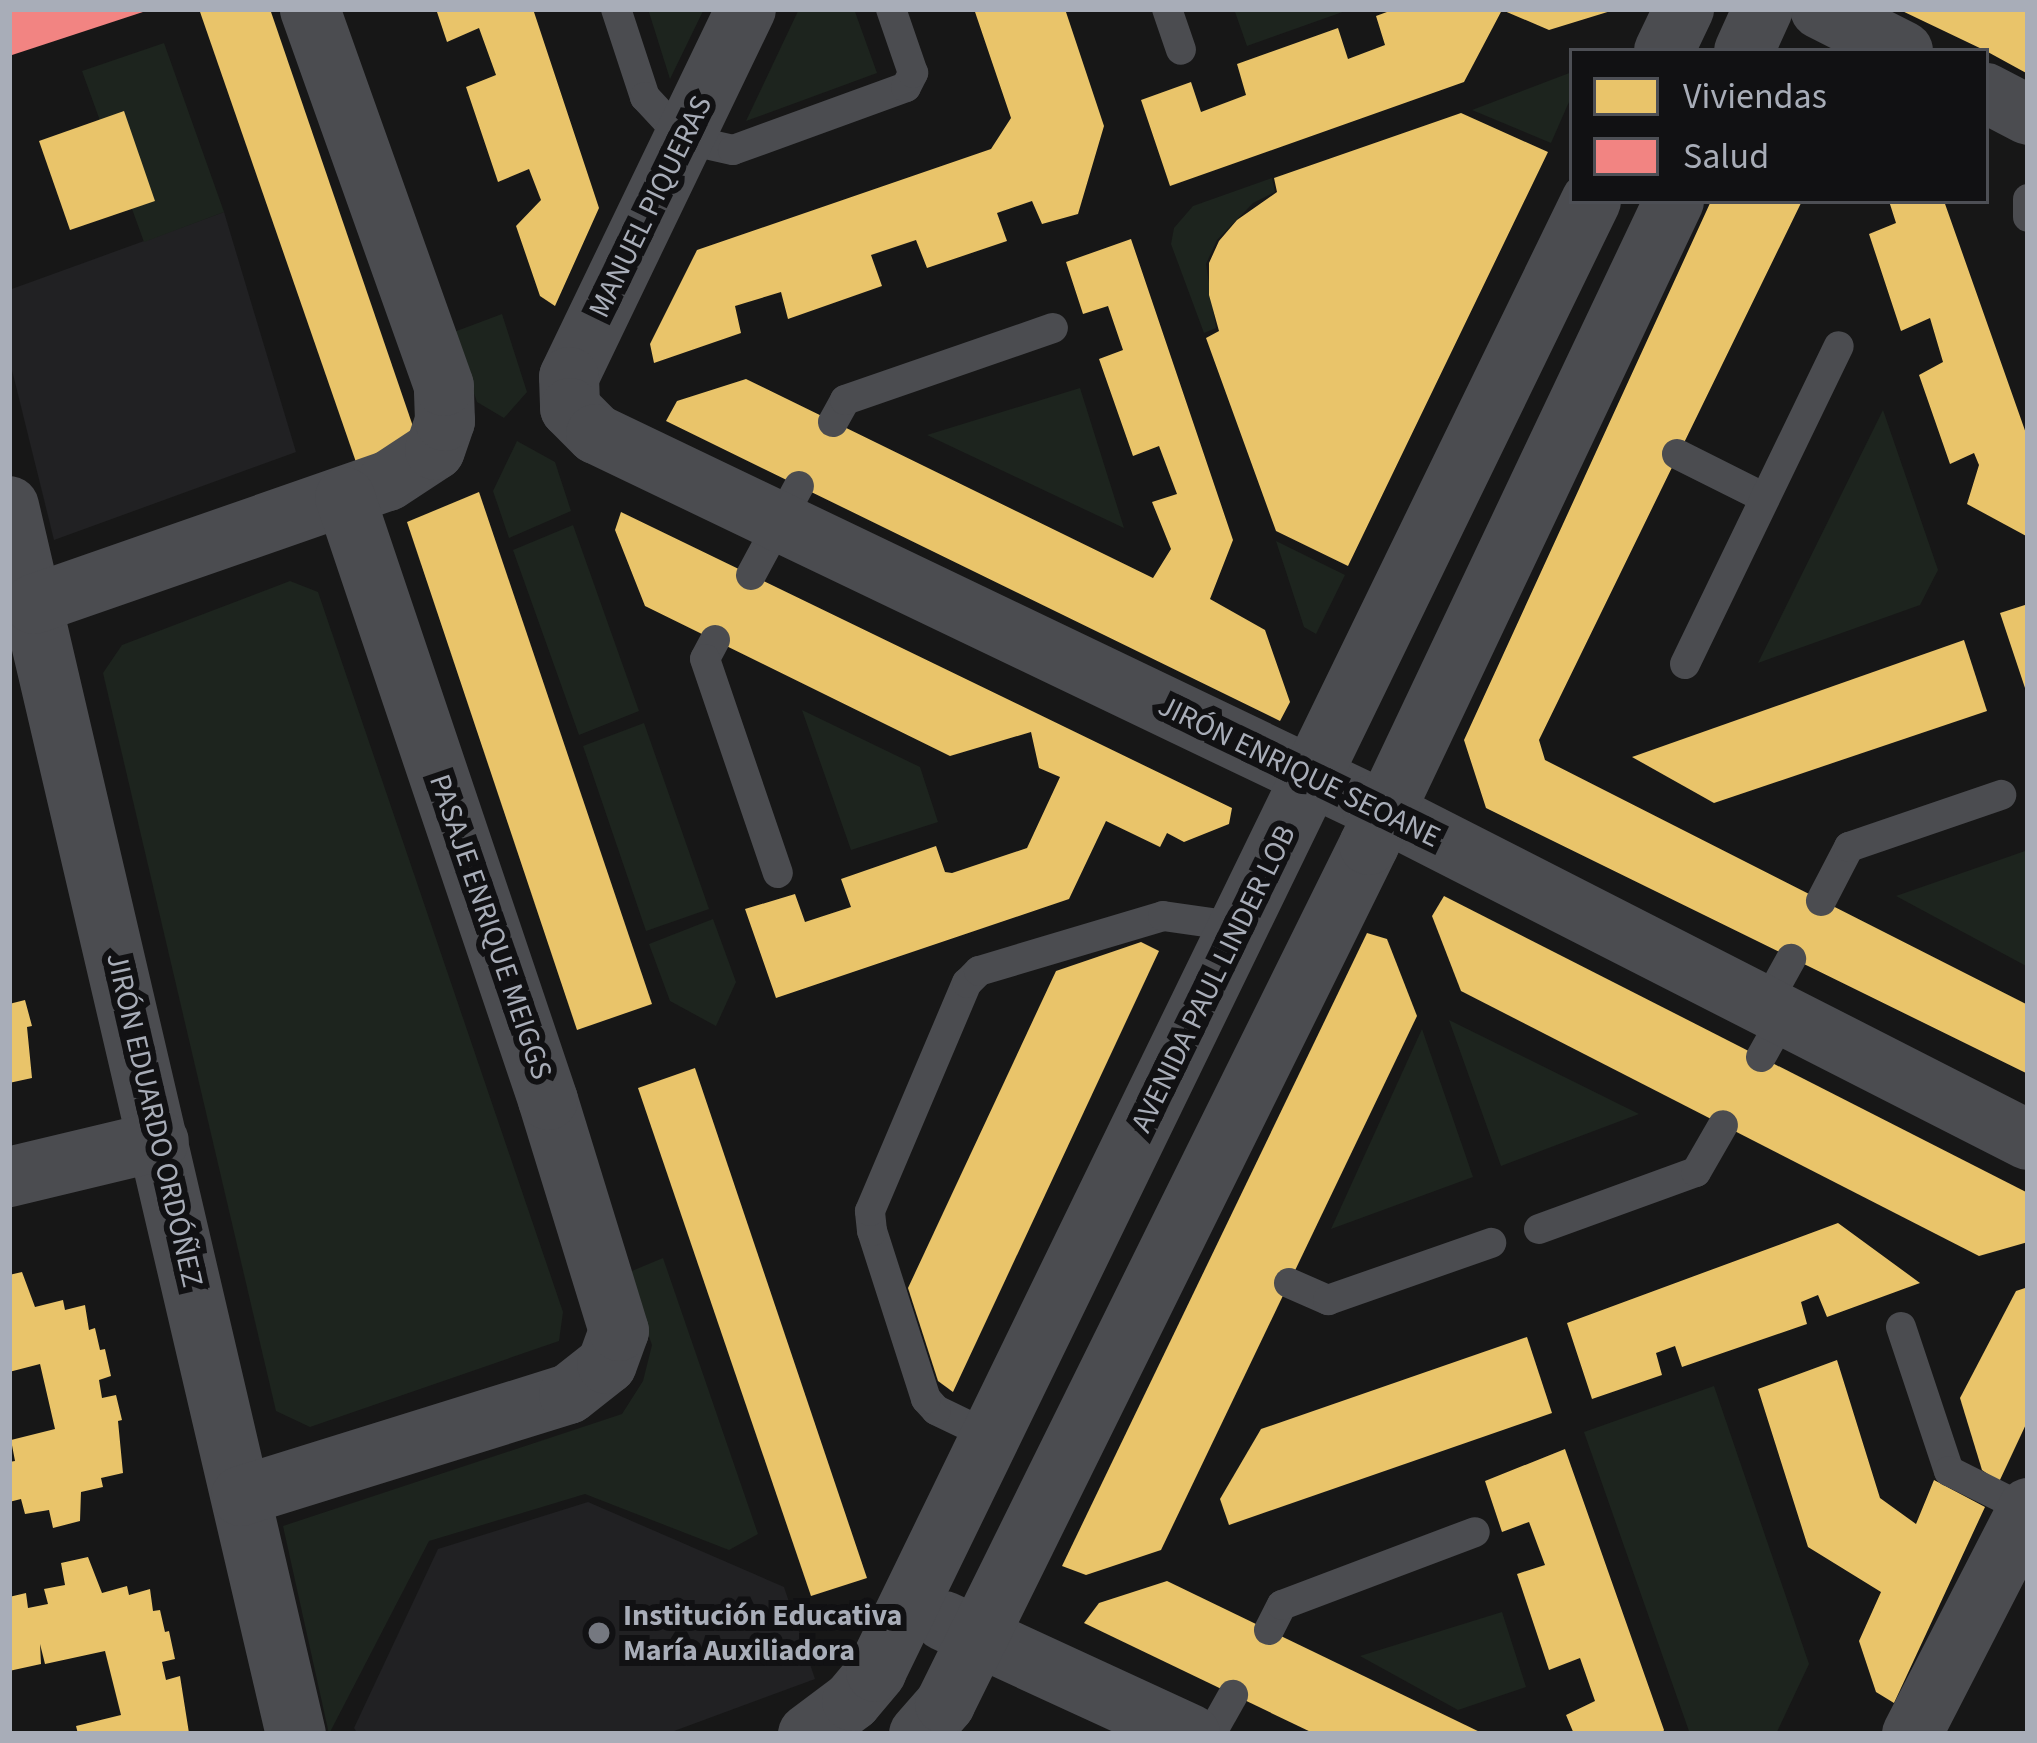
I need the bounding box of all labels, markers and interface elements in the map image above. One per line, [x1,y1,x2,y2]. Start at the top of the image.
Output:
legend [1569,48,1989,204]
text: Viviendas [1683,71,1827,122]
street label: MANUEL PIQUERAS [582,90,720,324]
text: Salud [1683,131,1769,182]
street label: JIRÓN ENRIQUE SEOANE [1152,688,1446,856]
street label: PASAJE ENRIQUE MEIGGS [421,770,559,1084]
street label: AVENIDA PAUL LINDER LOB [1124,820,1304,1138]
street label: JIRÓN EDUARDO ORDÓÑEZ [98,949,210,1291]
place label: Institución Educativa María Auxiliadora [623,1598,902,1668]
marker: Institución Educativa María Auxiliadora [586,1620,612,1646]

